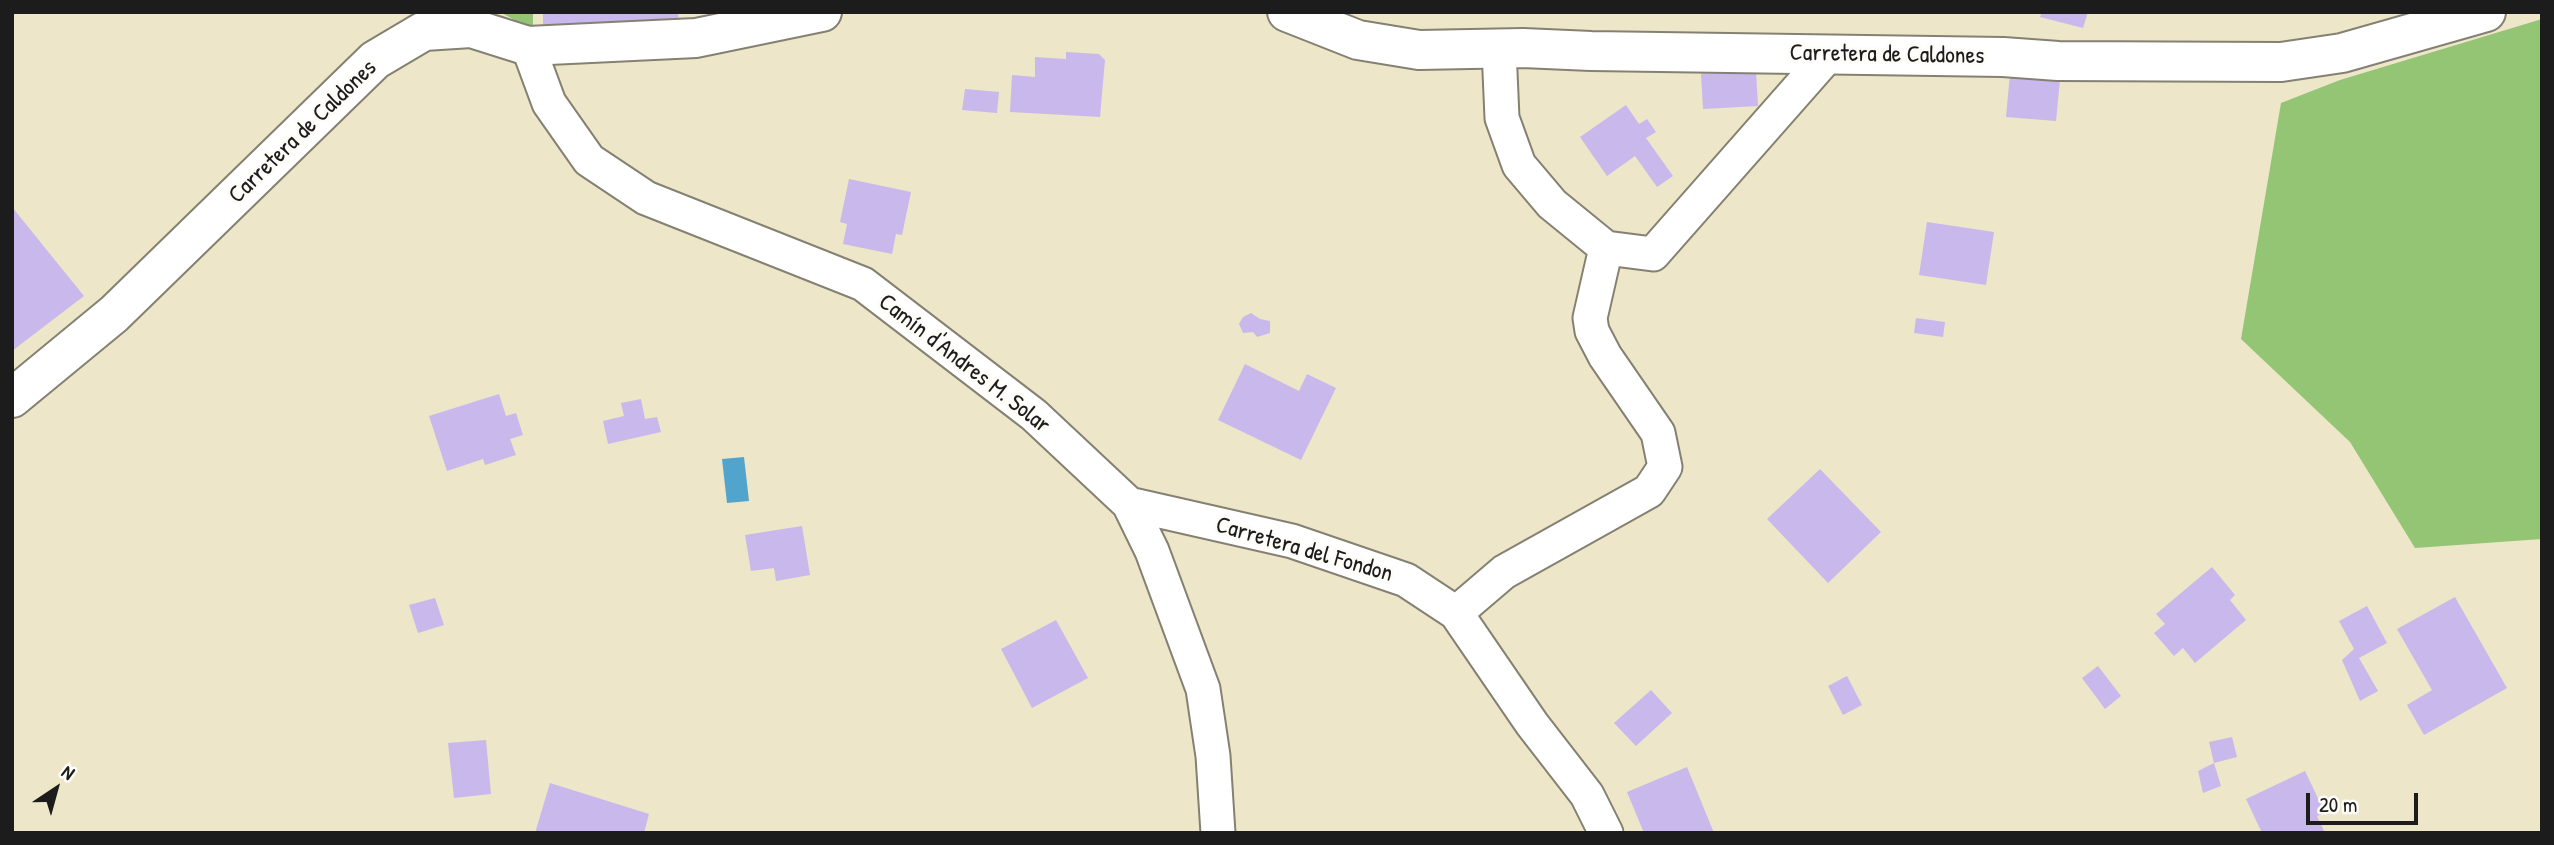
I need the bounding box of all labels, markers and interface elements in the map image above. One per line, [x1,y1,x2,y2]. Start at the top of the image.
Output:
street label: Carretera de Caldones [1789,39,1985,71]
street label: Carretera de Caldones [223,54,383,210]
street label: Camín d'Andres M. Solar [872,288,1056,440]
street label: Carretera del Fondon [1212,511,1396,589]
north arrow [21,754,91,824]
text: N [57,759,80,785]
scale bar [2309,778,2421,822]
text: 20 m [2319,790,2357,819]

